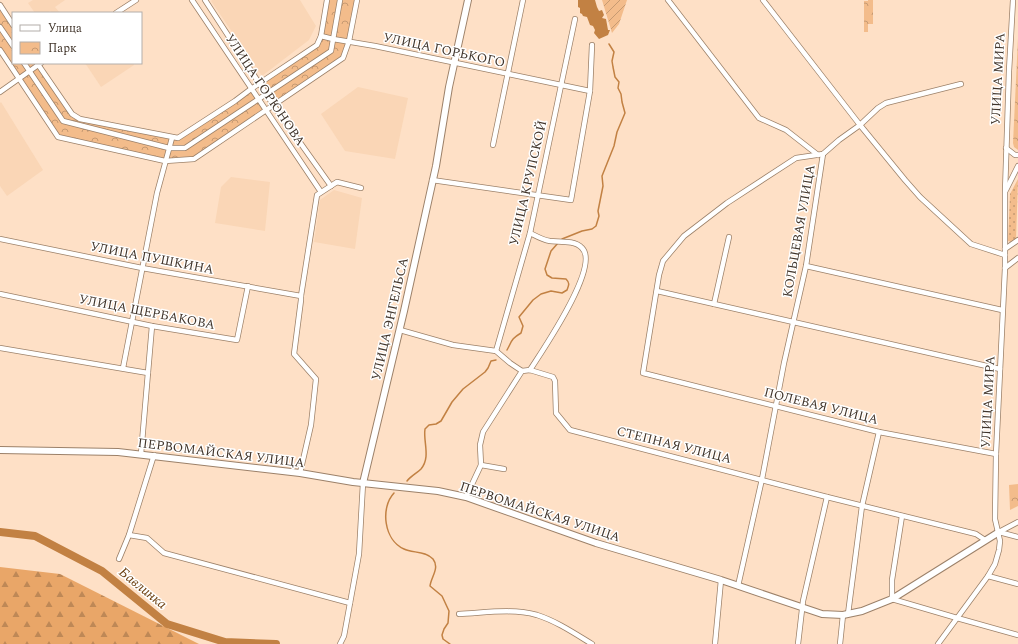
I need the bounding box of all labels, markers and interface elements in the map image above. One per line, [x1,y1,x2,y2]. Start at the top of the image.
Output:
legend [12,12,142,64]
text: Улица [48,19,82,38]
street label: УЛИЦА ГОРЬКОГО [381,27,507,73]
street label: УЛИЦА ГОРЮНОВА [220,30,310,150]
street label: УЛИЦА МИРА [986,32,1010,126]
text: Парк [48,39,77,58]
street label: УЛИЦА КРУПСКОЙ [504,118,552,248]
street label: КОЛЬЦЕВАЯ УЛИЦА [777,163,821,299]
street label: УЛИЦА ПУШКИНА [88,236,216,280]
street label: УЛИЦА ЭНГЕЛЬСА [366,255,414,382]
street label: УЛИЦА ЩЕРБАКОВА [77,289,217,335]
street label: УЛИЦА МИРА [976,355,1000,449]
street label: ПОЛЕВАЯ УЛИЦА [762,382,881,430]
street label: СТЕПНАЯ УЛИЦА [614,421,734,469]
street label: ПЕРВОМАЙСКАЯ УЛИЦА [136,433,306,473]
street label: ПЕРВОМАЙСКАЯ УЛИЦА [457,477,623,548]
water label: Бавлинка [114,562,172,614]

